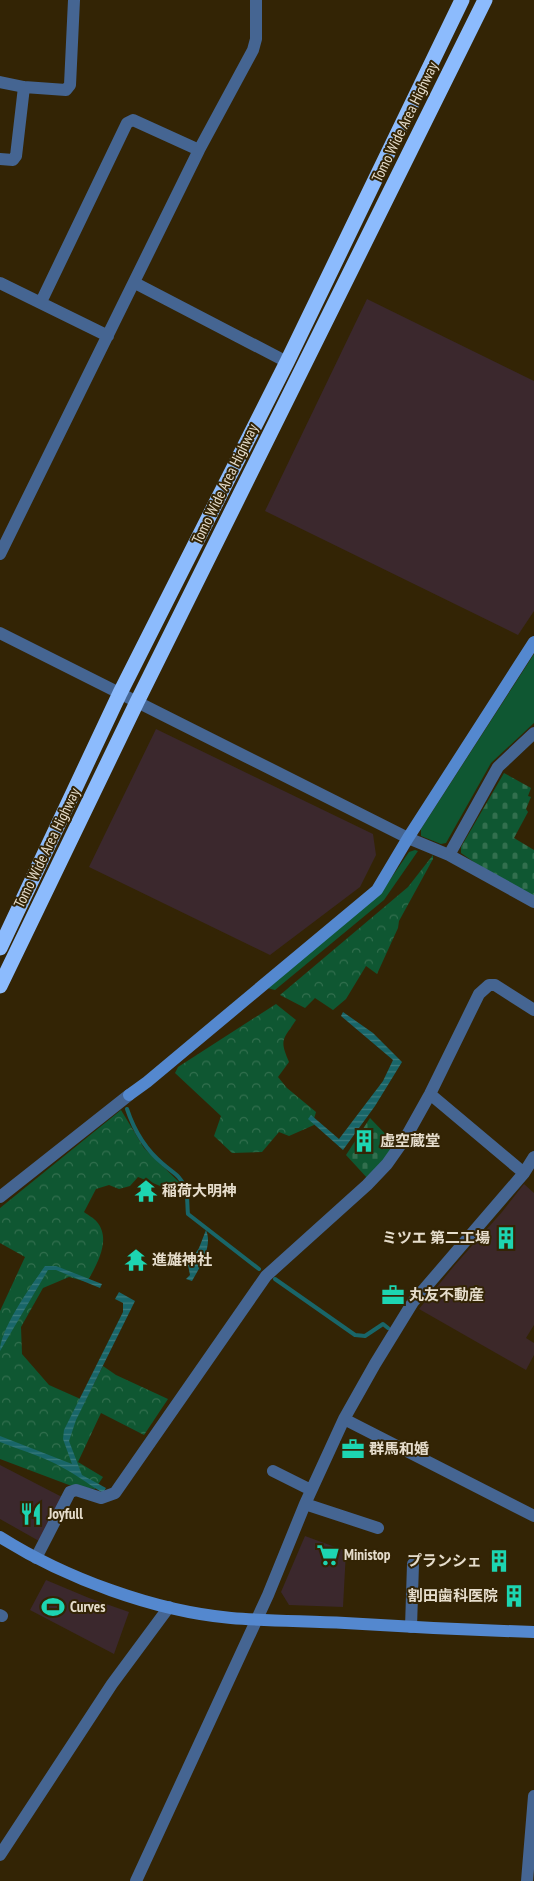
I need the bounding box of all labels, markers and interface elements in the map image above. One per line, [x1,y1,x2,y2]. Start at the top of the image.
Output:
street label: Tomo Wide Area Highway [367,58,442,185]
street label: Tomo Wide Area Highway [187,420,262,547]
street label: Tomo Wide Area Highway [9,784,84,911]
building icon: 虚空蔵堂 [351,1128,377,1154]
place label: 虚空蔵堂 [380,1131,440,1150]
temple icon: 稲荷大明神 [133,1178,159,1204]
place label: 稲荷大明神 [162,1181,237,1200]
building icon: ミツエ 第二工場 [493,1225,519,1251]
place label: ミツエ 第二工場 [382,1228,490,1247]
temple icon: 進雄神社 [123,1247,149,1273]
place label: 進雄神社 [152,1250,212,1269]
office icon: 丸友不動産 [380,1282,406,1308]
place label: 丸友不動産 [409,1285,484,1304]
office icon: 群馬和婚 [340,1436,366,1462]
place label: 群馬和婚 [369,1439,429,1458]
restaurant icon: Joyfull [18,1501,44,1527]
place label: Joyfull [47,1504,83,1523]
supermarket icon: Ministop [315,1542,341,1568]
place label: Ministop [344,1545,391,1564]
building icon: プランシェ [486,1548,512,1574]
place label: プランシェ [407,1551,482,1570]
building icon: 割田歯科医院 [501,1583,527,1609]
place label: 割田歯科医院 [408,1586,498,1605]
sports icon: Curves [40,1594,66,1620]
place label: Curves [70,1597,105,1616]

